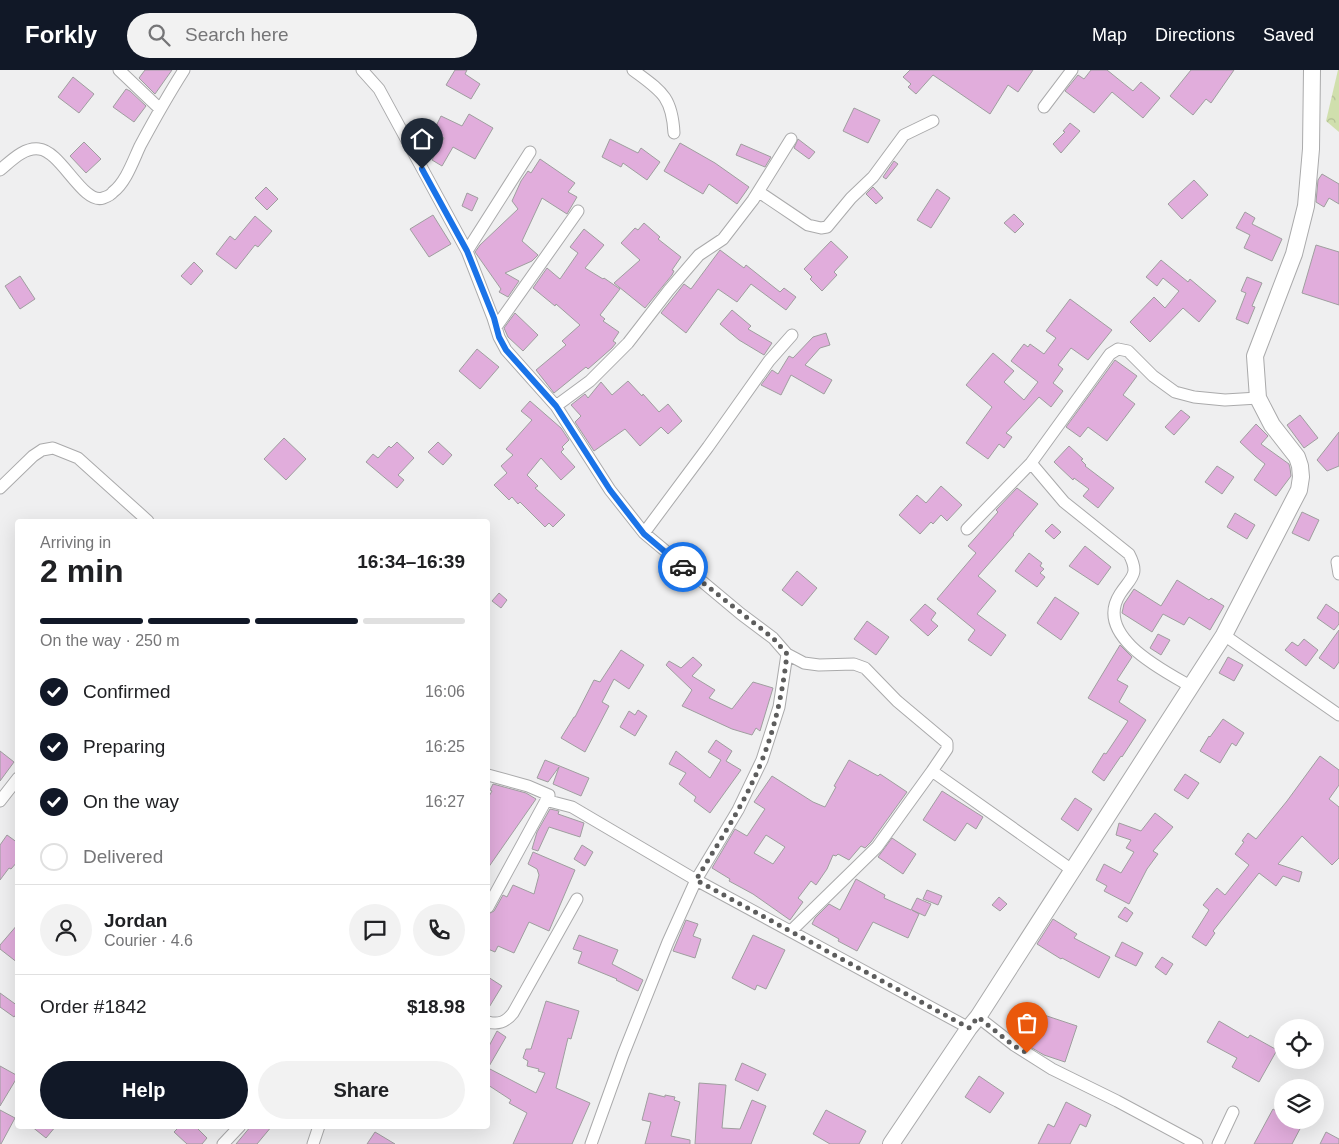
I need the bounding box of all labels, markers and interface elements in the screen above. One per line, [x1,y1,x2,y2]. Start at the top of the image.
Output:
search box [127,13,477,58]
text: Forkly [25,21,97,48]
icon: search [145,21,173,49]
text: Search here [185,24,289,45]
text: Map [1092,25,1127,45]
text: Directions [1155,25,1235,45]
text: Saved [1263,25,1314,45]
pin [401,118,443,169]
icon: home [408,125,436,153]
text: Arriving in [40,534,111,551]
courier [658,542,708,592]
text: 16:34–16:39 [357,551,465,572]
text: 2 min [40,553,124,589]
icon: car [669,553,697,581]
text: On the way · 250 m [40,632,180,649]
icon: check [40,678,68,706]
text: Confirmed [83,681,171,702]
text: 16:06 [425,683,465,700]
icon: check [40,733,68,761]
text: Preparing [83,736,165,757]
text: 16:25 [425,738,465,755]
icon: check [40,788,68,816]
text: On the way [83,791,179,812]
text: 16:27 [425,793,465,810]
text: Delivered [83,846,163,867]
button: person [40,904,92,956]
button: chat [349,904,401,956]
button: phone [413,904,465,956]
text: Jordan [104,910,167,931]
text: Courier · 4.6 [104,932,193,949]
text: Order #1842 [40,996,147,1017]
text: $18.98 [407,996,465,1017]
pin [1006,1002,1048,1053]
icon: bag [1013,1009,1041,1037]
map controls [1274,1019,1324,1129]
button: locate [1274,1019,1324,1069]
button: Help [40,1061,248,1119]
button: Share [258,1061,465,1119]
button: layers [1274,1079,1324,1129]

